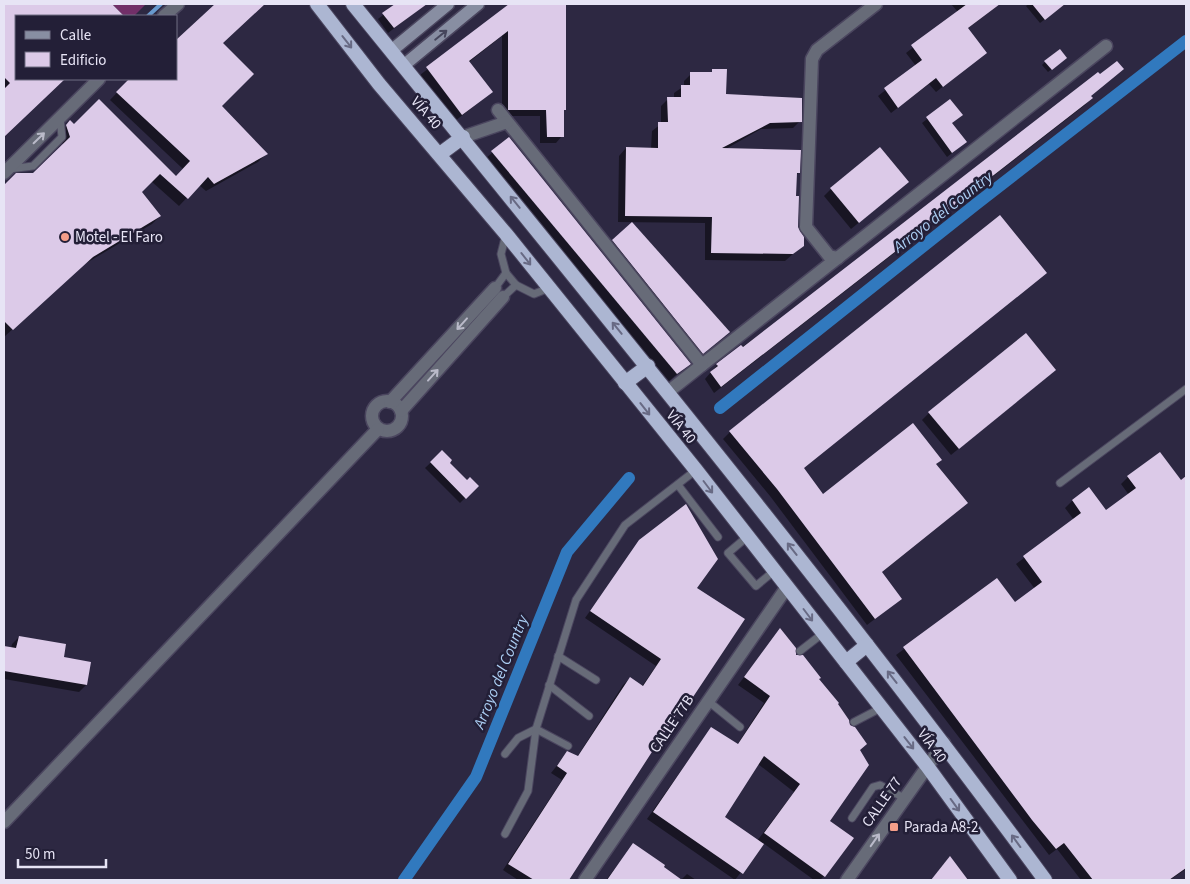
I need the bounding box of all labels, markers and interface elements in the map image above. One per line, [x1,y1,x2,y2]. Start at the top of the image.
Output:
legend [15,15,178,80]
text: Calle [60,25,91,46]
one-way arrow [434,29,447,40]
one-way arrow [341,35,352,48]
text: Edificio [60,50,107,71]
street label: VÍA 40 [406,92,446,134]
one-way arrow [32,133,44,145]
water label: Arroyo del Country [888,166,998,258]
one-way arrow [509,196,520,209]
place label: Motel - El Faro [75,227,163,248]
marker: Motel - El Faro [59,231,71,243]
one-way arrow [520,252,531,265]
one-way arrow [456,317,468,330]
one-way arrow [612,322,623,335]
one-way arrow [427,368,439,381]
one-way arrow [640,402,651,415]
street label: VÍA 40 [661,406,701,448]
one-way arrow [703,480,714,493]
one-way arrow [786,543,797,556]
one-way arrow [803,608,813,622]
water label: Arroyo del Country [468,611,534,733]
one-way arrow [887,671,898,684]
street label: CALLE 77B [645,691,699,757]
street label: VÍA 40 [912,725,952,767]
one-way arrow [903,736,914,749]
street label: CALLE 77 [857,773,907,831]
one-way arrow [950,798,961,812]
place label: Parada A8-2 [904,817,978,838]
marker: Parada A8-2 [888,821,900,833]
one-way arrow [870,833,880,847]
one-way arrow [1011,834,1021,848]
scale bar [18,836,105,868]
text: 50 m [25,844,55,865]

